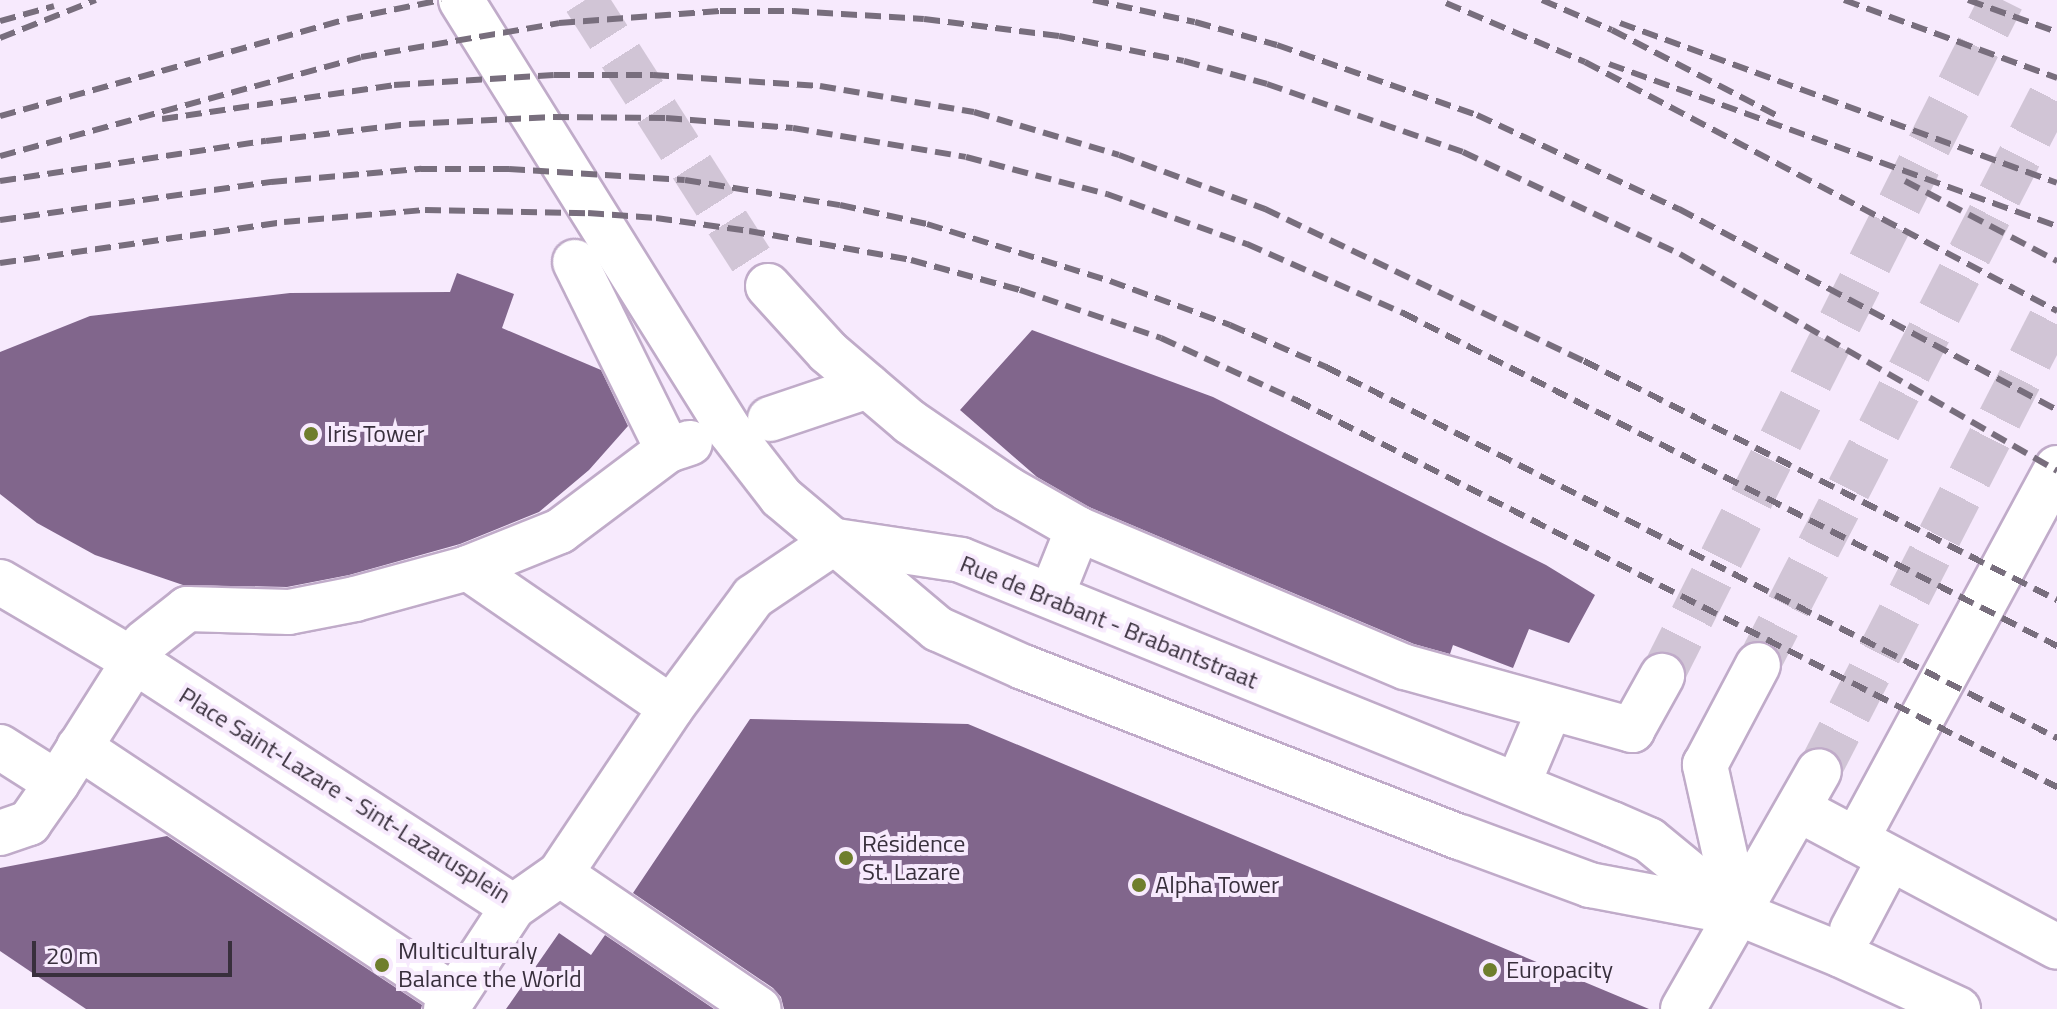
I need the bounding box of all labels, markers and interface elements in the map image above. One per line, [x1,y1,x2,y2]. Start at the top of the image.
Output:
place label: Iris Tower [327,420,424,448]
marker: Iris Tower [302,425,320,443]
street label: Rue de Brabant - Brabantstraat [956,549,1262,695]
street label: Place Saint-Lazare - Sint-Lazarusplein [174,681,516,909]
place label: Résidence St. Lazare [862,830,965,886]
marker: Résidence St. Lazare [837,849,855,867]
place label: Alpha Tower [1155,871,1279,899]
marker: Alpha Tower [1130,876,1148,894]
scale bar [36,925,236,975]
text: 20 m [46,937,98,973]
place label: Multiculturaly Balance the World [398,937,582,993]
marker: Multiculturaly Balance the World [373,956,391,974]
place label: Europacity [1506,956,1613,984]
marker: Europacity [1481,961,1499,979]

